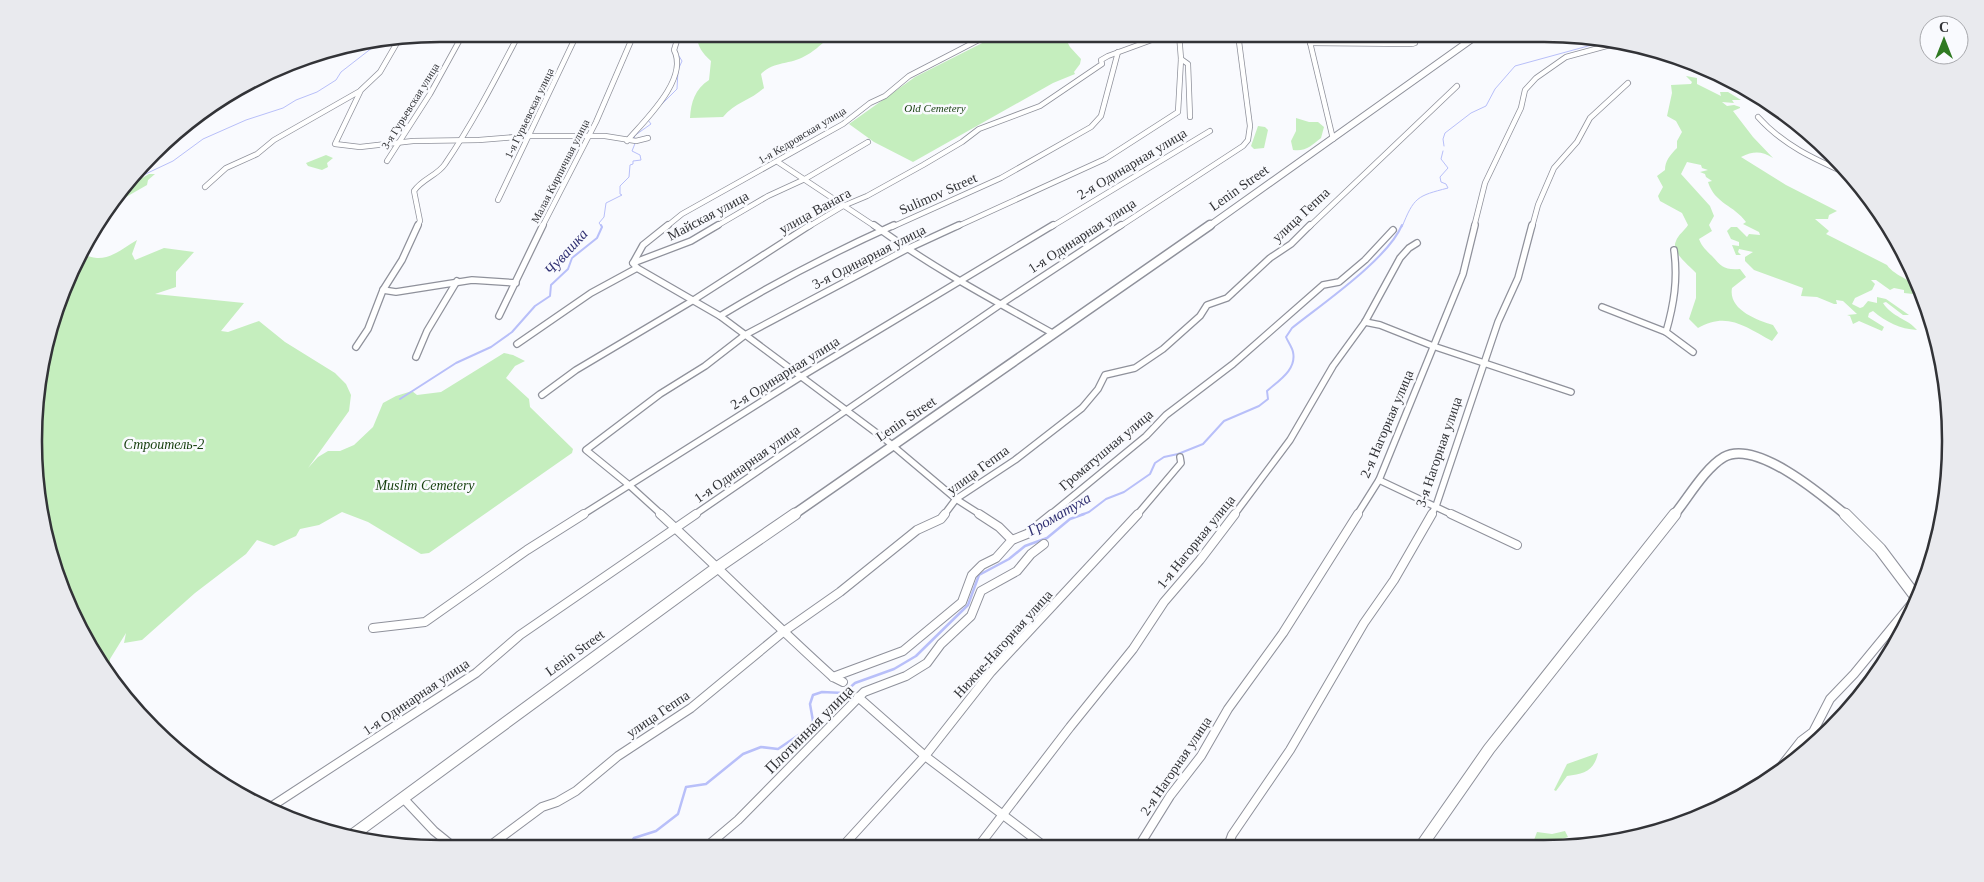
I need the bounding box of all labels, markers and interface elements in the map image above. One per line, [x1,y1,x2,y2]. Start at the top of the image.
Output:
north arrow [1919,15,1969,65]
text: С [1939,20,1949,35]
street label: 3-я Гурьевская улица [379,61,441,151]
street label: 1-я Гурьевская улица [502,66,556,160]
park label: Old Cemetery [904,102,966,114]
street label: 1-я Кедровская улица [756,104,848,166]
street label: Малая Кирпичная улица [529,117,591,225]
street label: 2-я Одинарная улица [1075,125,1190,203]
street label: Lenin Street [1207,162,1272,214]
street label: Sulimov Street [897,170,979,218]
street label: улица Геппа [1269,184,1333,245]
street label: улица Ванага [777,185,854,237]
street label: Майская улица [665,188,752,244]
street label: 1-я Одинарная улица [1025,195,1139,276]
street label: 3-я Одинарная улица [810,222,929,292]
water label: Чувашка [541,226,591,278]
street label: 2-я Одинарная улица [728,333,843,413]
street label: 2-я Нагорная улица [1358,367,1417,480]
street label: Lenin Street [873,393,939,444]
street label: 3-я Нагорная улица [1413,394,1465,509]
street label: Громатушная улица [1056,406,1156,494]
street label: 1-я Одинарная улица [691,422,803,506]
park label: Строитель-2 [124,437,204,452]
street label: улица Геппа [944,442,1012,497]
park label: Muslim Cemetery [374,478,475,493]
water label: Громатуха [1024,489,1094,539]
street label: 1-я Нагорная улица [1154,492,1239,592]
street label: Нижне-Нагорная улица [951,587,1056,701]
street label: Lenin Street [543,627,607,679]
street label: 1-я Одинарная улица [360,655,473,738]
street label: Плотинная улица [761,681,857,777]
street label: улица Геппа [624,687,693,740]
street label: 2-я Нагорная улица [1137,713,1215,818]

